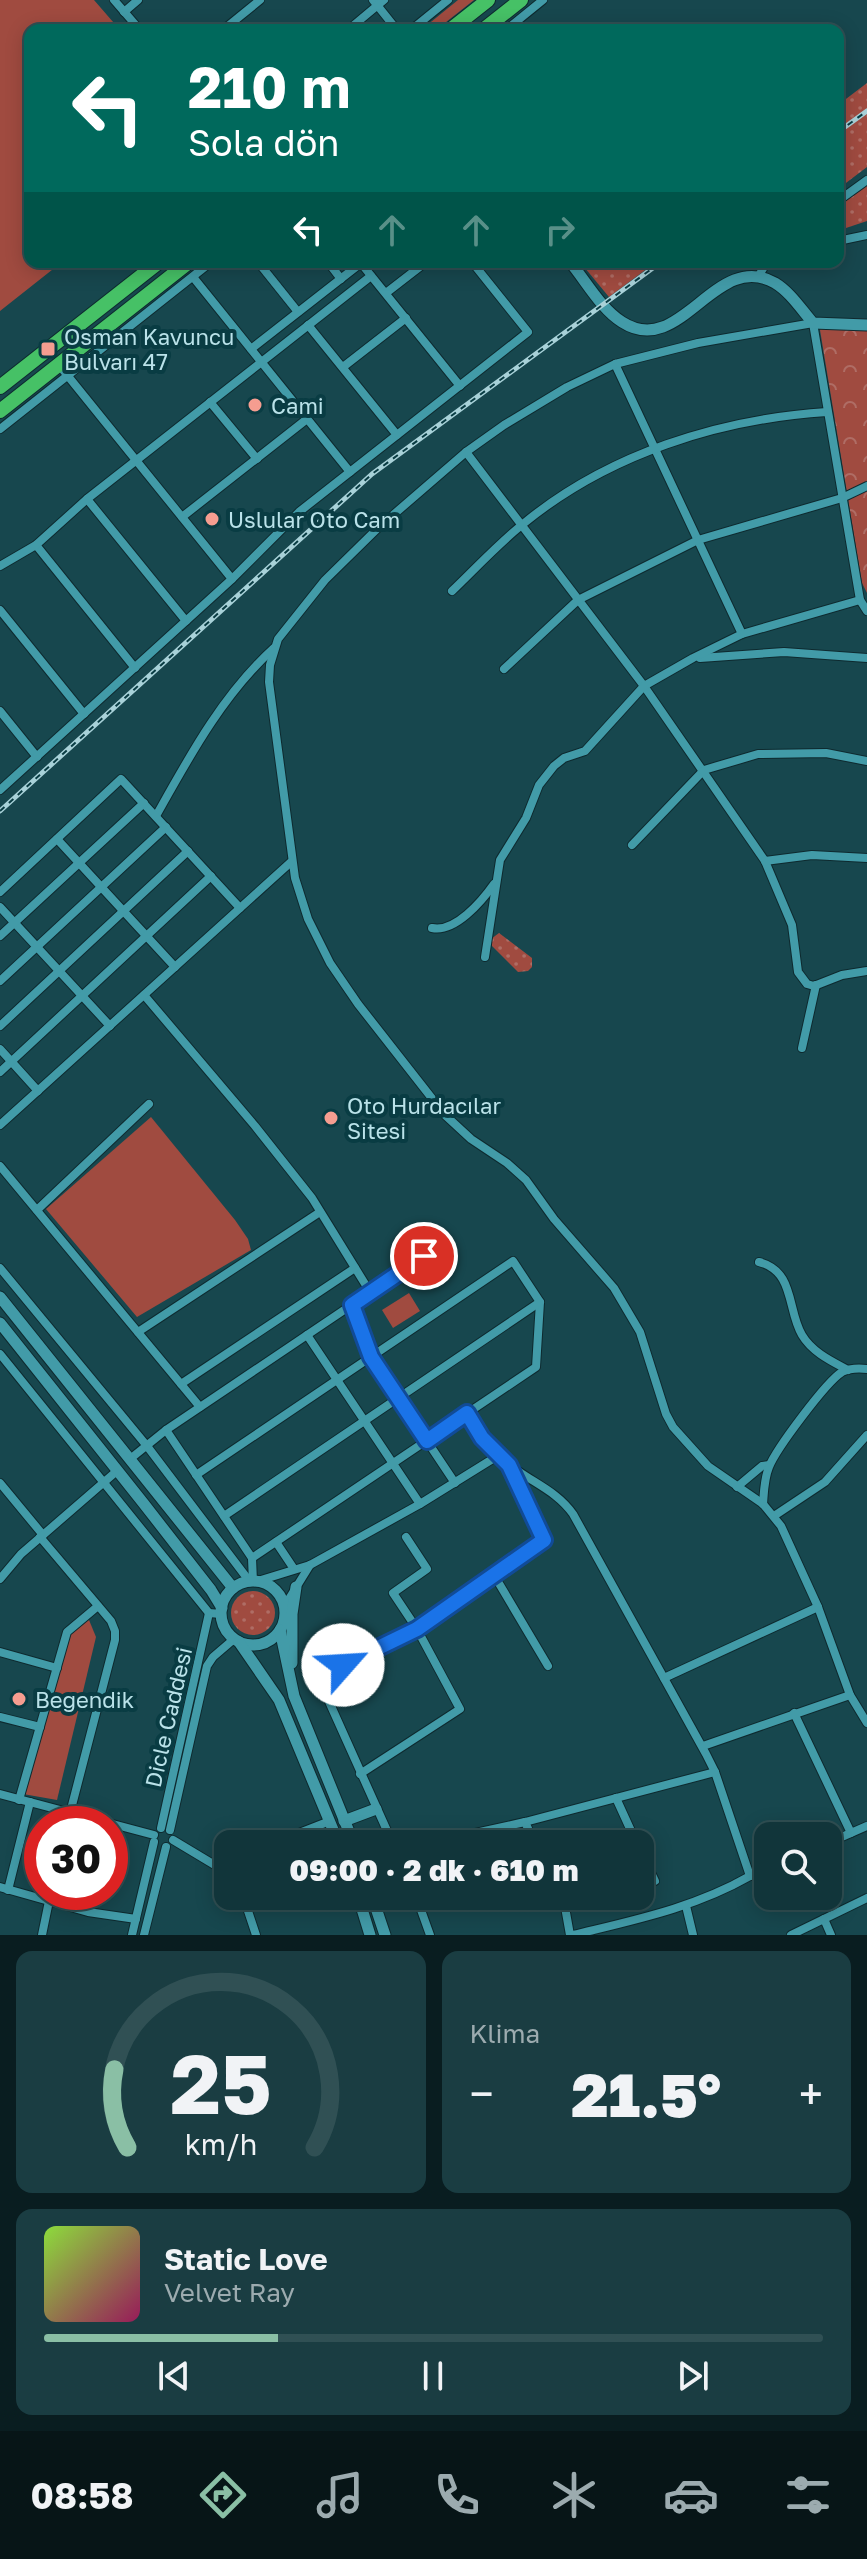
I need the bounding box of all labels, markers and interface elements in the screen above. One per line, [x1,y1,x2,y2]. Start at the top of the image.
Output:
text: 210 m [188,53,350,120]
icon: left [56,56,160,160]
text: Sola dön [188,121,339,164]
icon: left [286,208,330,252]
icon: ahead [370,208,414,252]
icon: ahead [454,208,498,252]
icon: right [538,208,582,252]
place label: Osman Kavuncu Bulvarı 47 [64,323,234,375]
marker: Osman Kavuncu Bulvarı 47 [39,340,57,358]
place label: Cami [271,392,324,419]
marker: Cami [246,396,264,414]
place label: Uslular Oto Cam [228,506,400,533]
marker: Uslular Oto Cam [203,510,221,528]
place label: Oto Hurdacılar Sitesi [347,1092,501,1144]
marker: Oto Hurdacılar Sitesi [322,1109,340,1127]
pin [390,1222,458,1290]
icon: arrive [402,1234,446,1278]
position arrow [301,1623,385,1707]
street label: Dicle Caddesi [139,1644,197,1790]
place label: Beğendik [35,1686,134,1713]
marker: Beğendik [10,1690,28,1708]
speed limit sign: 30 [24,1806,128,1910]
map controls [754,1822,842,1910]
button: search [754,1822,842,1910]
text: 09:00 · 2 dk · 610 m [289,1852,579,1888]
text: Klima [470,2018,540,2049]
text: 25 [170,2032,272,2132]
text: 21.5° [571,2058,721,2130]
text: − [470,2067,494,2120]
text: + [799,2067,823,2120]
text: km/h [184,2127,257,2161]
text: Static Love [164,2241,328,2277]
text: Velvet Ray [164,2277,295,2308]
icon: previous [152,2354,196,2398]
icon: pause [411,2354,455,2398]
icon: next [671,2354,715,2398]
icon: directions [195,2467,251,2523]
icon: music [312,2467,368,2523]
icon: phone [429,2467,485,2523]
icon: climate [546,2467,602,2523]
icon: car [663,2467,719,2523]
icon: filters [780,2467,836,2523]
text: 08:58 [31,2474,134,2517]

